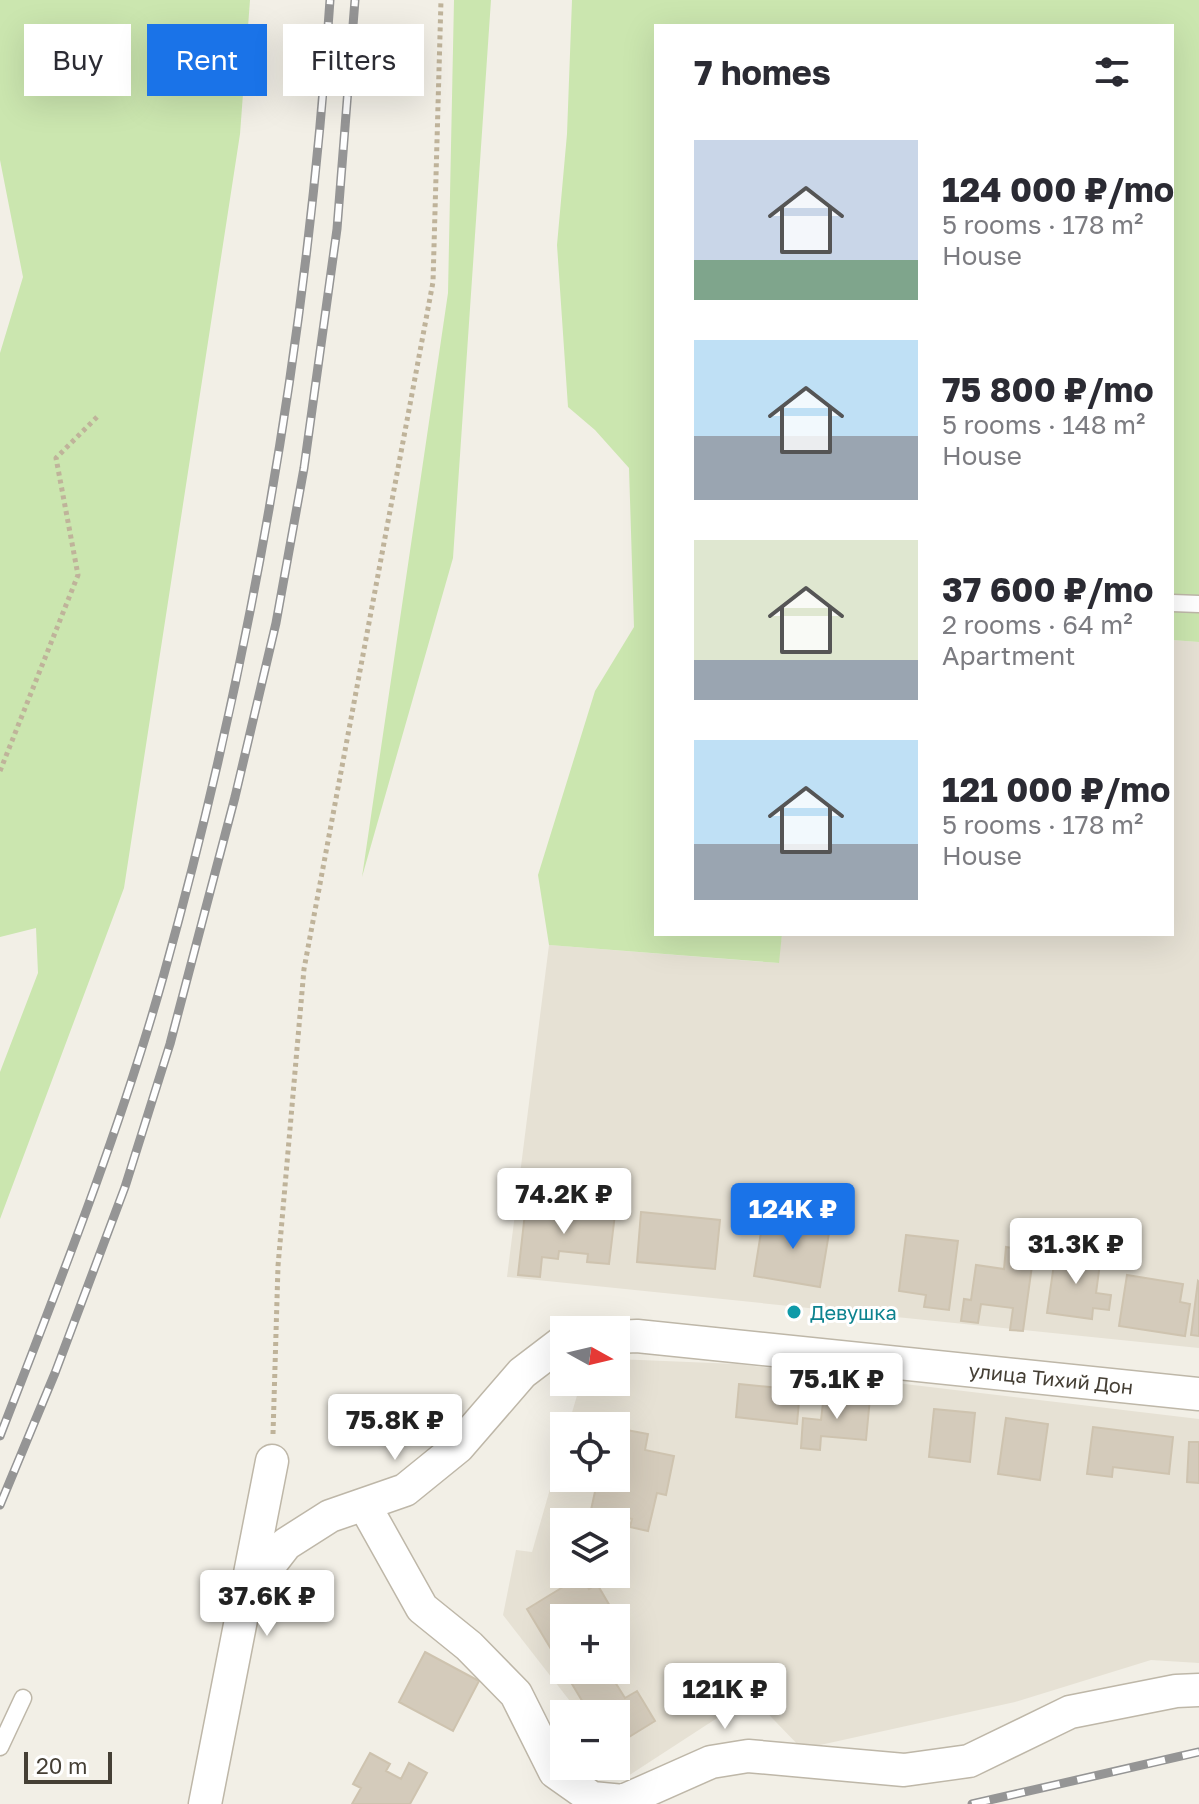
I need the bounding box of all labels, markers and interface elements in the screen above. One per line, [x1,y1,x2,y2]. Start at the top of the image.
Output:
chip: Buy [24,24,131,96]
chip: Rent [147,24,267,96]
chip: Filters [283,24,424,96]
icon: filters [1090,50,1134,94]
text: 7 homes [694,52,831,92]
text: 124 000 ₽/mo [942,169,1174,209]
icon: home [758,172,854,268]
text: 5 rooms · 178 m² [942,209,1143,240]
text: House [942,240,1022,271]
text: 75 800 ₽/mo [942,369,1154,409]
icon: home [758,372,854,468]
text: 5 rooms · 148 m² [942,409,1145,440]
text: House [942,440,1022,471]
text: 37 600 ₽/mo [942,569,1153,609]
icon: home [758,572,854,668]
text: 2 rooms · 64 m² [942,609,1133,640]
text: Apartment [942,640,1075,671]
text: 121 000 ₽/mo [942,769,1170,809]
icon: home [758,772,854,868]
text: 5 rooms · 178 m² [942,809,1143,840]
text: House [942,840,1022,871]
pin: 74.2K ₽ [490,1168,638,1236]
text: 74.2K ₽ [515,1178,613,1209]
pin: 124K ₽ [728,1183,858,1251]
text: 124K ₽ [749,1193,837,1224]
pin: 31.3K ₽ [1002,1218,1150,1286]
text: 31.3K ₽ [1028,1228,1124,1259]
place label: Девушка [810,1300,897,1324]
marker: Девушка [785,1303,803,1321]
north arrow [550,1316,630,1396]
map controls [550,1316,630,1780]
pin: 75.1K ₽ [763,1353,911,1421]
street label: улица Тихий Дон [967,1357,1135,1399]
text: 75.1K ₽ [790,1363,884,1394]
pin: 75.8K ₽ [321,1394,469,1462]
text: 75.8K ₽ [346,1404,444,1435]
button: locate [550,1412,630,1492]
button: layers [550,1508,630,1588]
pin: 37.6K ₽ [193,1570,341,1638]
text: 37.6K ₽ [218,1580,316,1611]
button: + [550,1604,630,1684]
pin: 121K ₽ [660,1663,790,1731]
text: 121K ₽ [682,1673,768,1704]
button: − [550,1700,630,1780]
scale bar [24,1748,112,1784]
text: 20 m [36,1752,87,1779]

